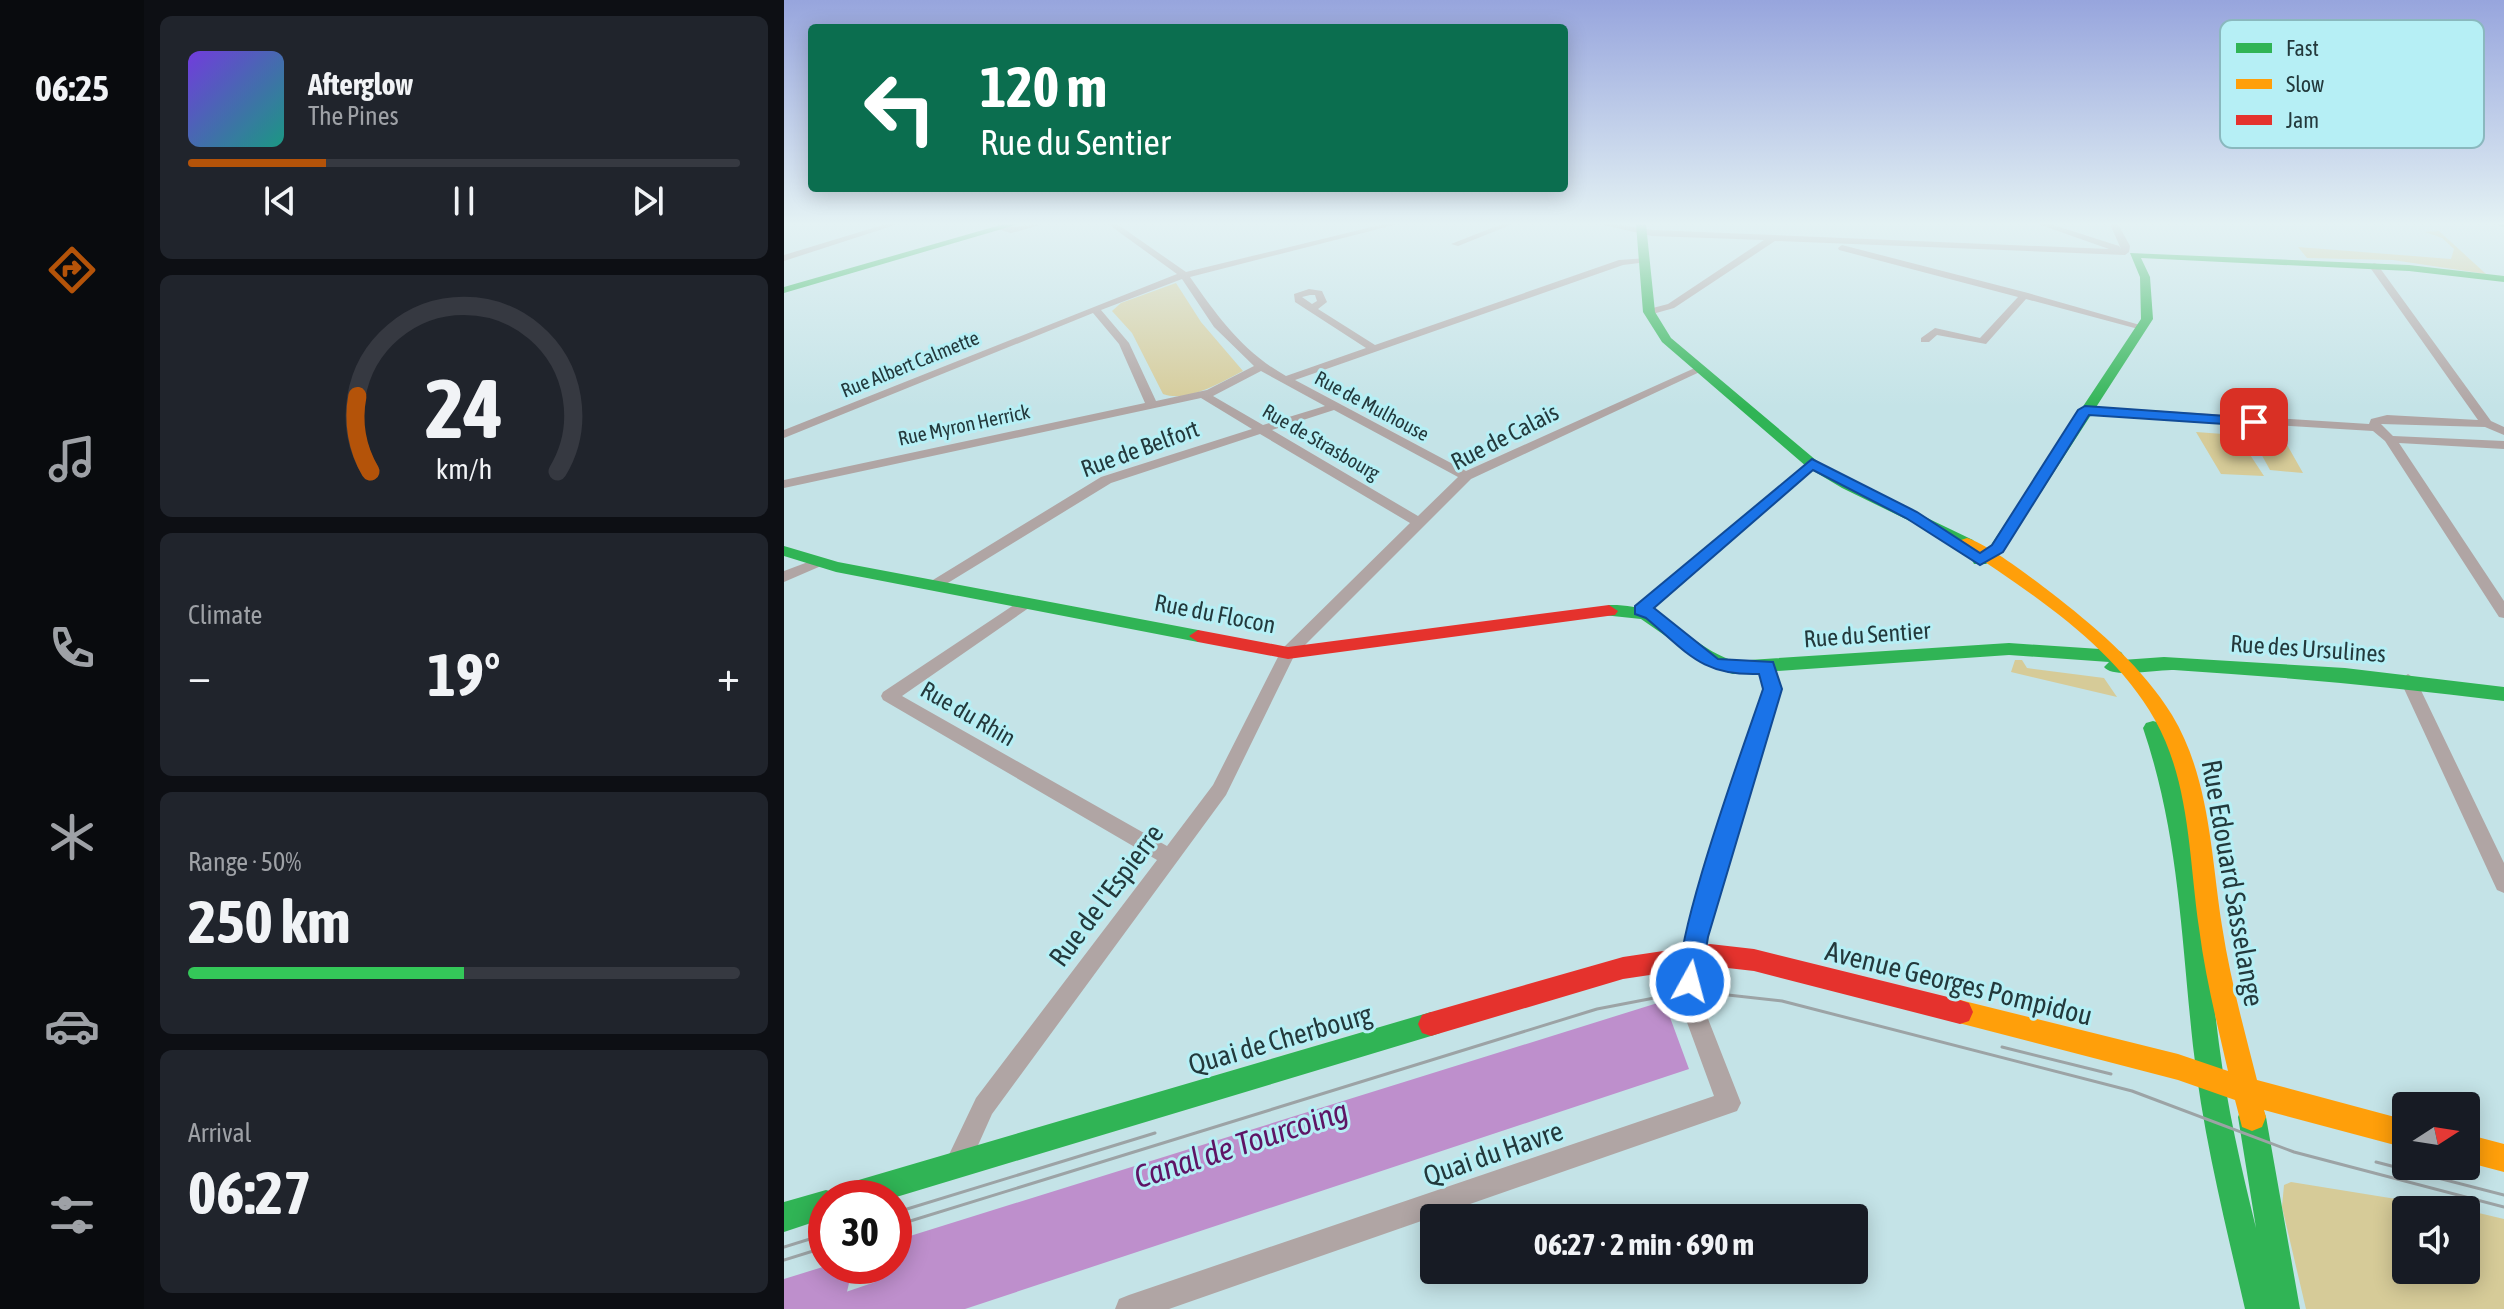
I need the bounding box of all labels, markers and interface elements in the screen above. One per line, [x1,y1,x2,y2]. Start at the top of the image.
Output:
legend [2220,20,2484,148]
text: Fast [2286,35,2319,61]
text: 120 m [980,55,1107,119]
icon: left [848,56,952,160]
text: 06:25 [35,67,109,109]
text: Afterglow [308,67,413,101]
text: Slow [2286,71,2324,97]
text: The Pines [308,101,399,131]
text: Jam [2286,107,2319,133]
text: Rue du Sentier [980,121,1171,163]
icon: previous [258,179,302,223]
icon: pause [442,179,486,223]
icon: next [626,179,670,223]
icon: directions [44,242,100,298]
street label: Rue Albert Calmette [837,325,982,402]
text: 24 [425,359,503,455]
street label: Rue de Mulhouse [1311,366,1433,445]
pin [2220,388,2288,456]
street label: Rue de Calais [1447,398,1563,475]
street label: Rue Myron Herrick [896,399,1032,450]
street label: Rue de Strasbourg [1259,399,1384,485]
icon: arrive [2232,400,2276,444]
street label: Rue de Belfort [1077,415,1203,482]
icon: music [44,431,100,487]
text: km/h [436,452,492,485]
street label: Rue du Flocon [1152,589,1278,638]
text: Climate [188,600,262,630]
street label: Rue du Sentier [1803,617,1932,652]
icon: phone [44,620,100,676]
street label: Rue des Ursulines [2229,630,2387,667]
text: 19° [428,640,500,709]
text: − [188,650,211,700]
text: + [717,650,740,700]
street label: Rue du Rhin [916,676,1020,751]
street label: Rue Edouard Sasselange [2196,757,2270,1009]
icon: climate [44,809,100,865]
street label: Rue de l'Espierre [1042,818,1170,972]
text: Range · 50% [188,847,301,877]
text: 250 km [188,887,350,956]
street label: Avenue Georges Pompidou [1822,934,2096,1032]
position arrow [1648,940,1732,1024]
street label: Quai de Cherbourg [1184,997,1376,1081]
icon: car [44,998,100,1054]
water label: Canal de Tourcoing [1129,1092,1352,1196]
north arrow [2392,1092,2480,1180]
map controls [2392,1092,2480,1284]
street label: Quai du Havre [1419,1114,1567,1192]
text: Arrival [188,1118,252,1148]
text: 06:27 [188,1158,311,1227]
speed limit sign: 30 [808,1180,912,1284]
icon: filters [44,1187,100,1243]
button: sound [2392,1196,2480,1284]
text: 06:27 · 2 min · 690 m [1534,1227,1754,1261]

